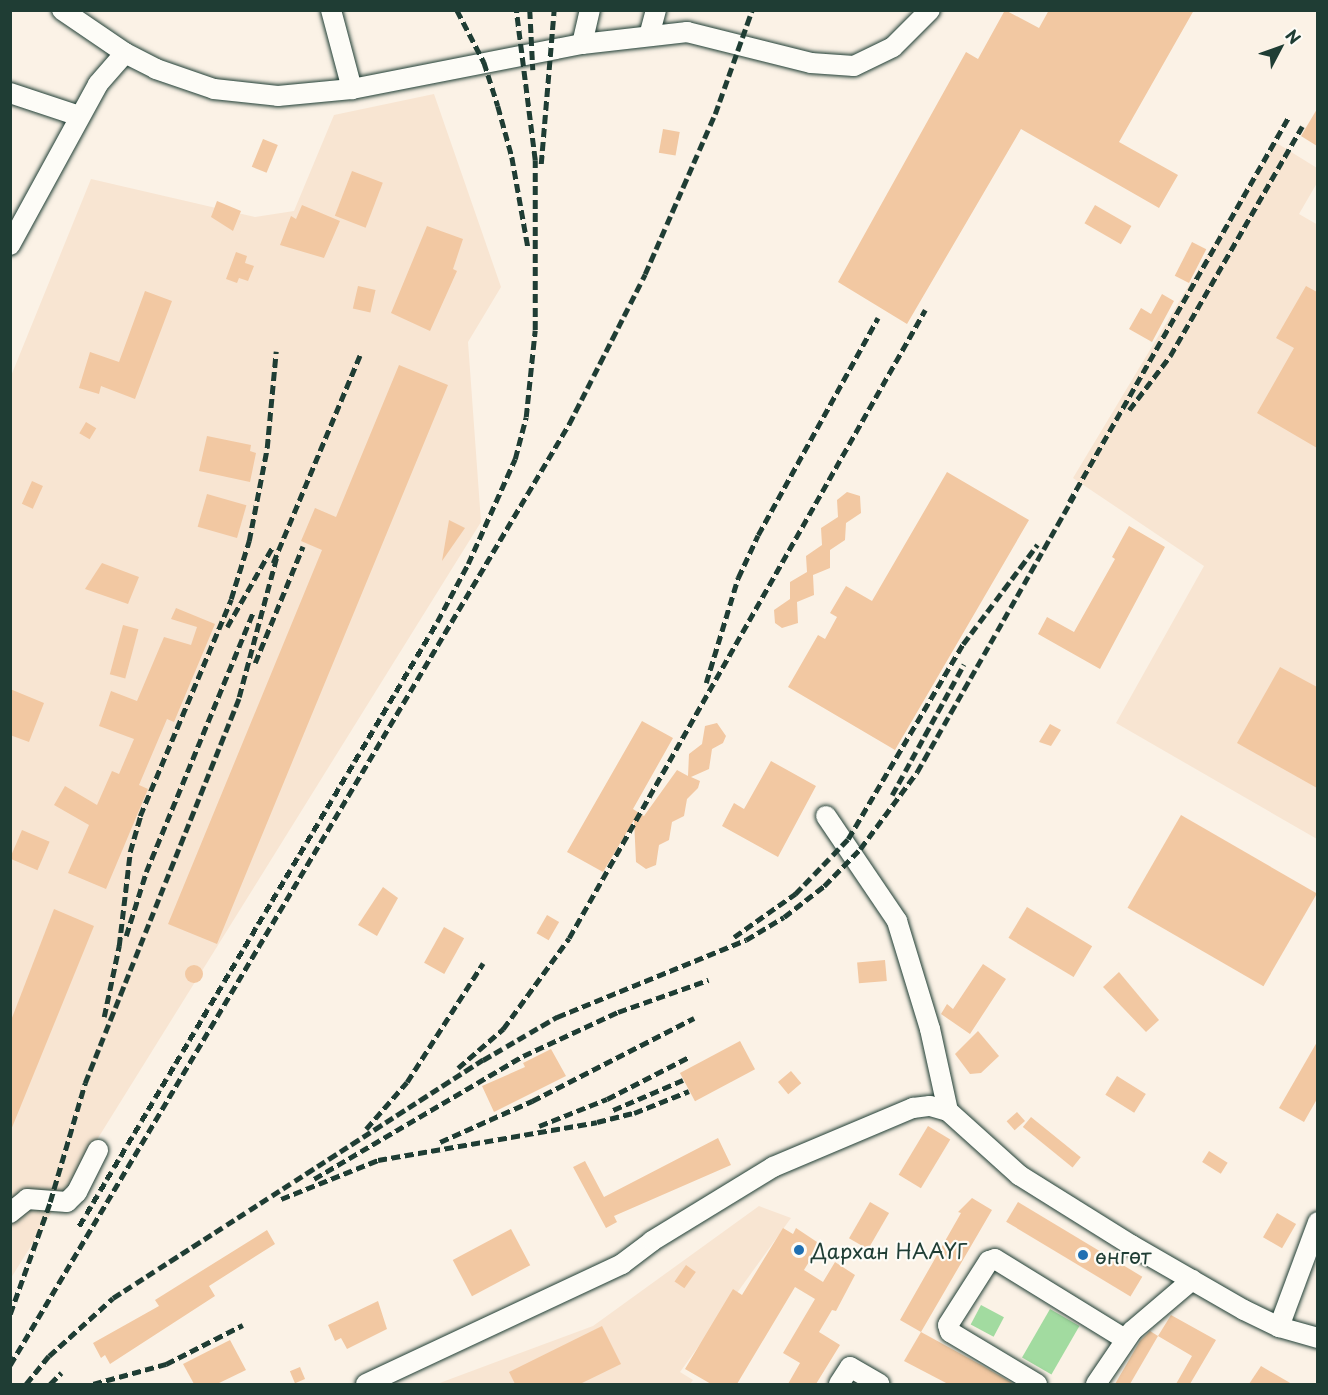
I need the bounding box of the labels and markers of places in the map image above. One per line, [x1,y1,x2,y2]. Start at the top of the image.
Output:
place label: Дархан НААҮГ [811,1237,968,1263]
place label: өнгөт [1095,1242,1151,1268]
marker: Дархан НААҮГ [792,1243,806,1257]
marker: өнгөт [1076,1248,1090,1262]

